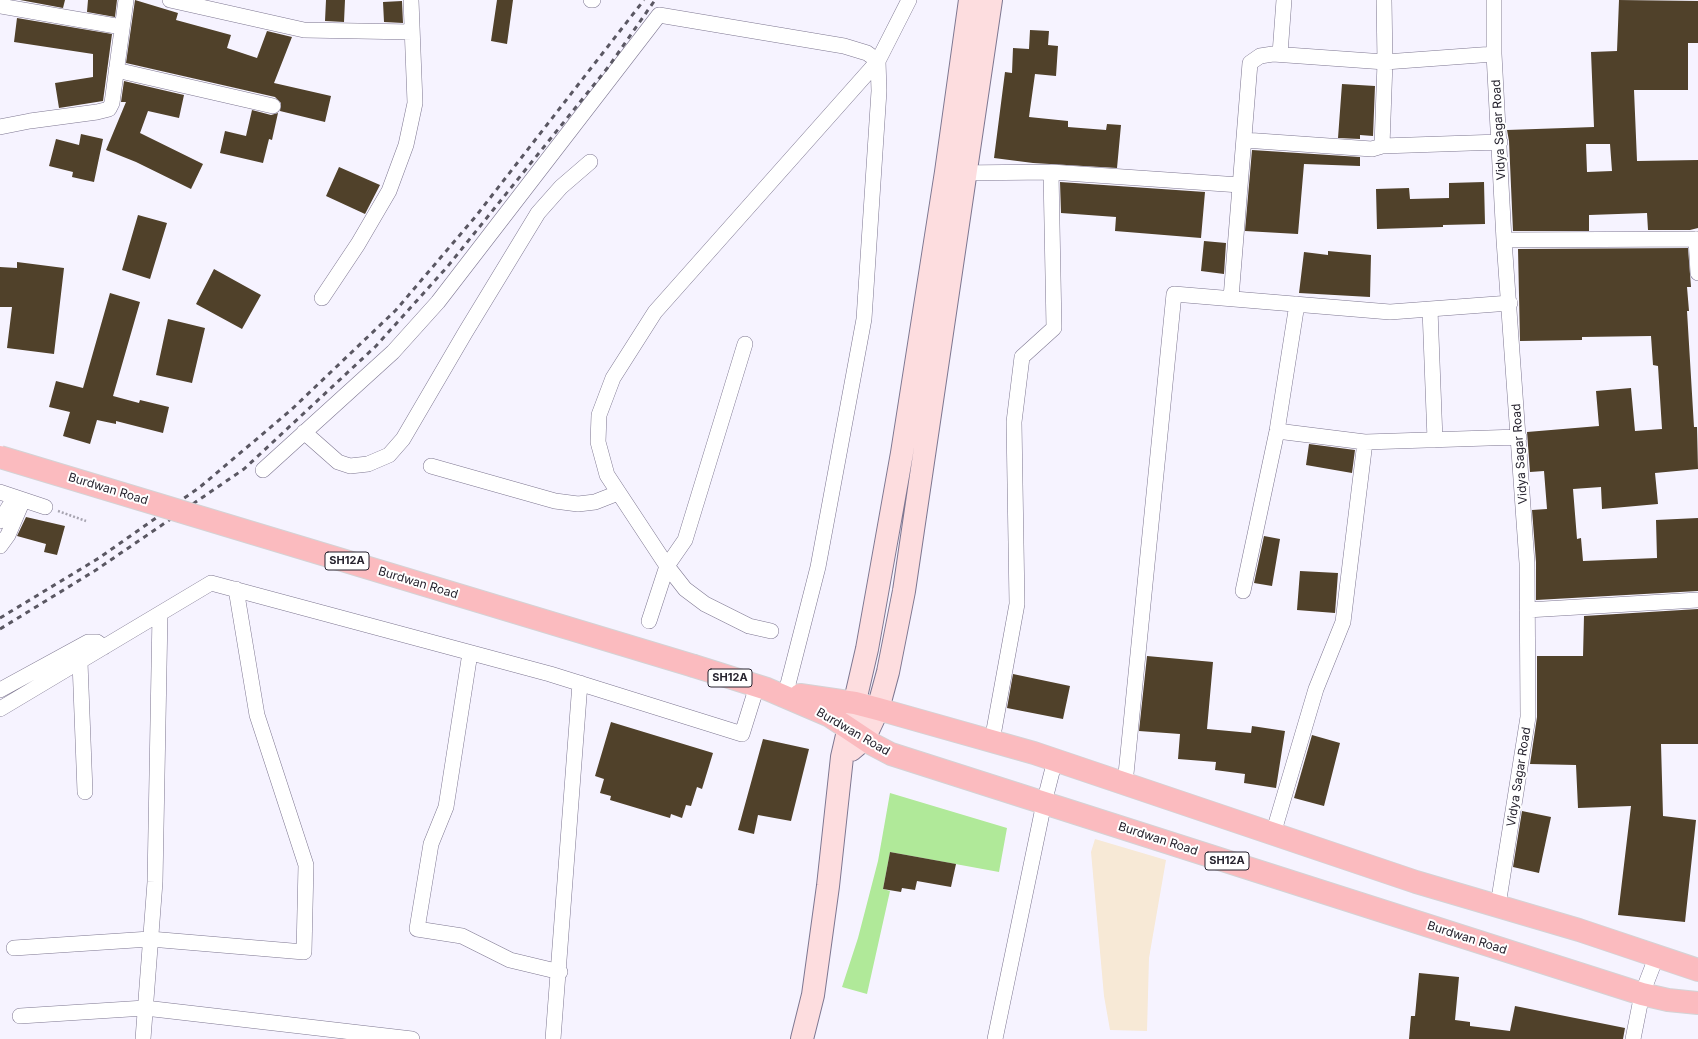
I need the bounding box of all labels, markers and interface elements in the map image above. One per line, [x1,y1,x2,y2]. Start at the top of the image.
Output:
street label: Vidya Sagar Road [1489,79,1509,181]
street label: Vidya Sagar Road [1509,403,1531,505]
street label: Burdwan Road [66,470,150,508]
road number: SH12A [325,552,369,570]
street label: Burdwan Road [376,564,460,602]
road number: SH12A [708,669,752,687]
street label: Burdwan Road [814,705,892,759]
street label: Vidya Sagar Road [1504,726,1534,828]
street label: Burdwan Road [1117,819,1199,859]
road number: SH12A [1205,852,1249,870]
street label: Burdwan Road [1426,918,1508,958]

